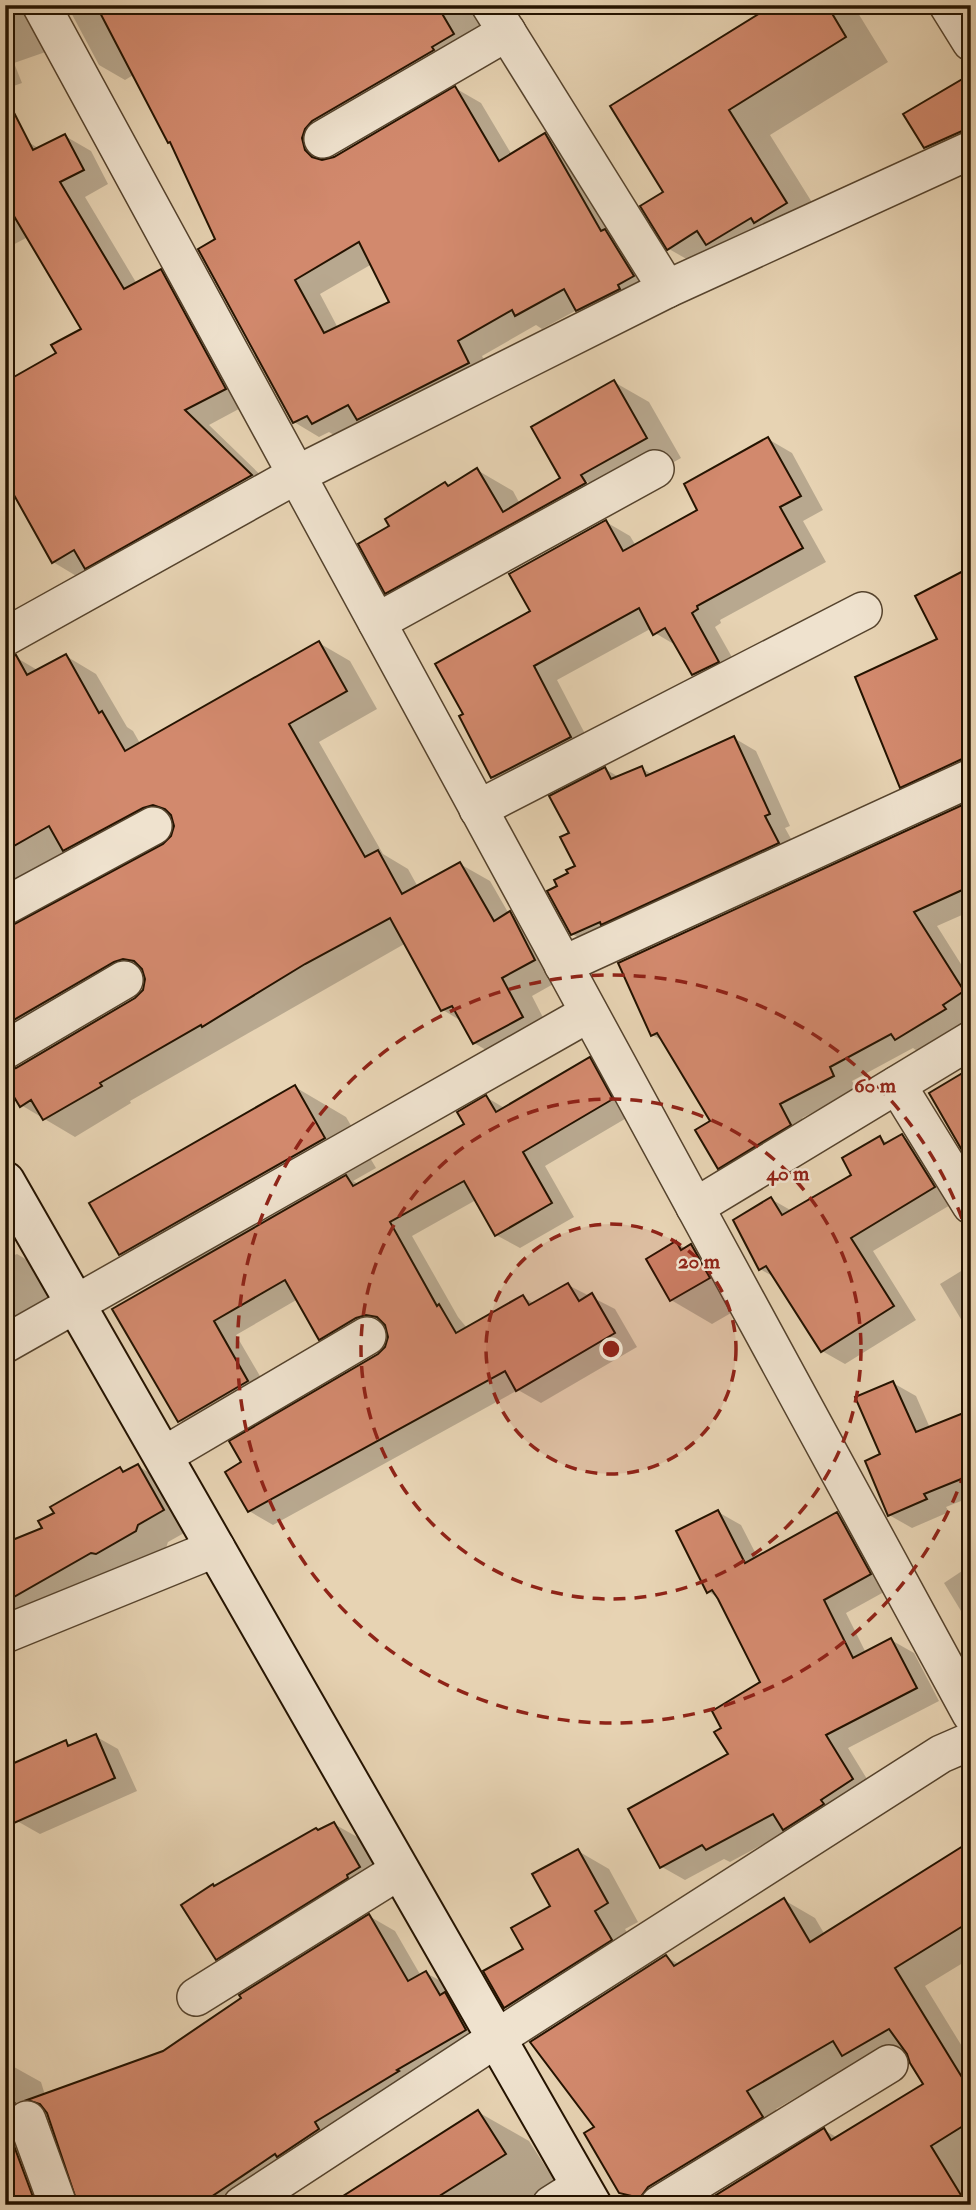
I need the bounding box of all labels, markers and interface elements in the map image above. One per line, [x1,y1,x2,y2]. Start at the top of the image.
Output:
text: 60 m [854,1072,897,1099]
text: 40 m [766,1160,810,1187]
text: 20 m [678,1248,721,1275]
centre of rings [599,1337,623,1361]

